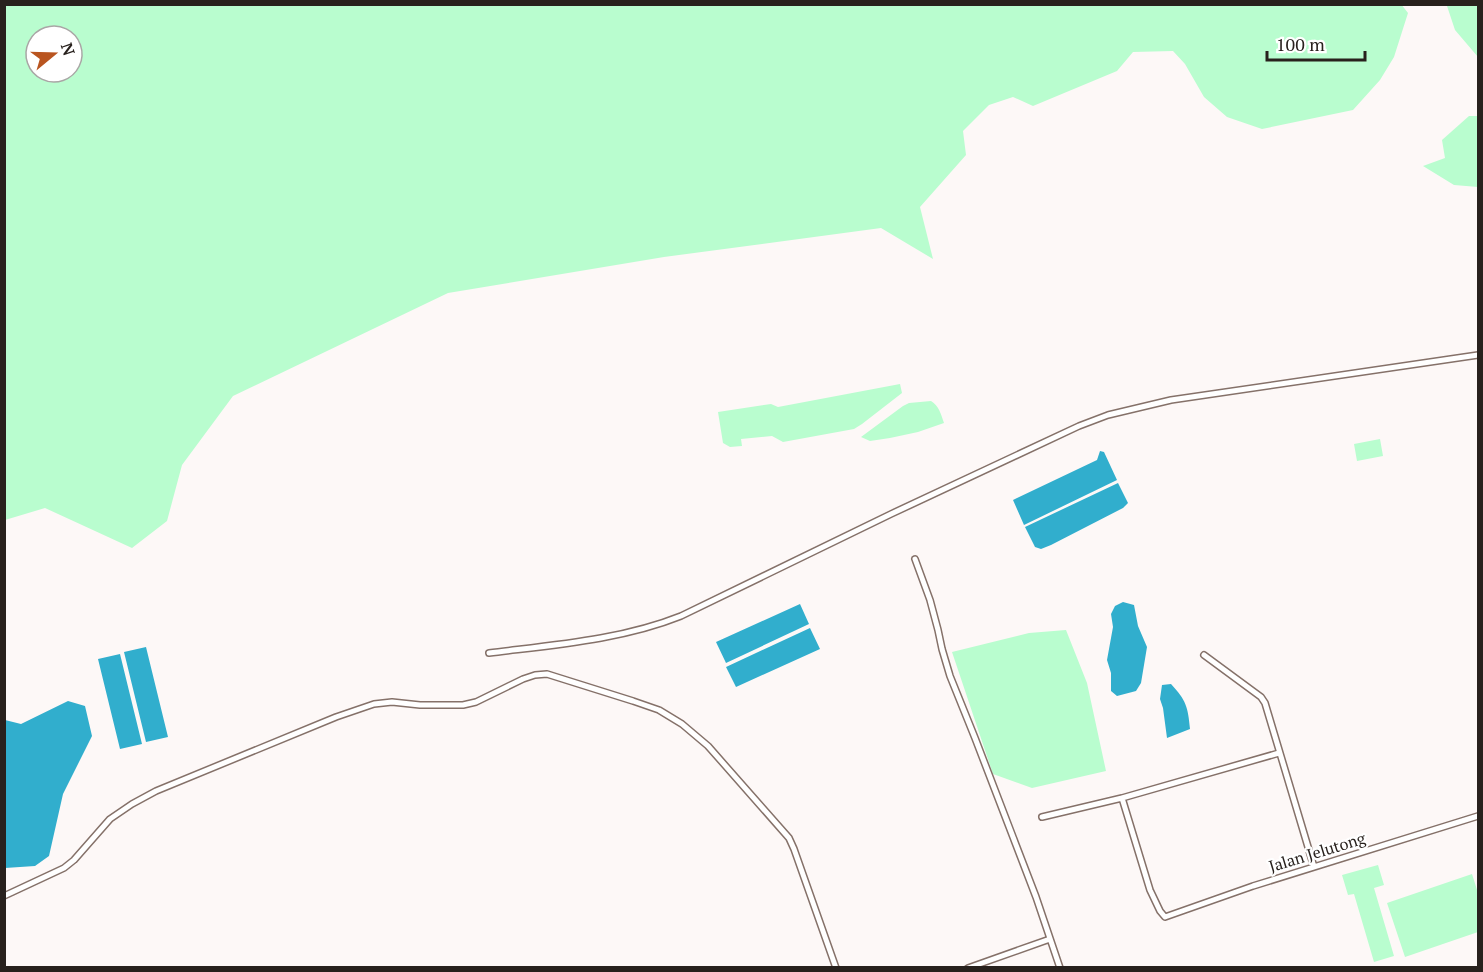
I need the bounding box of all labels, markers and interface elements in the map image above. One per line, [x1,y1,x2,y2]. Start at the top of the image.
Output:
north arrow [24,24,84,84]
scale bar [1267,24,1364,62]
text: 100 m [1276,32,1325,56]
text: N [56,40,81,58]
street label: Jalan Jelutong [1266,827,1369,877]

